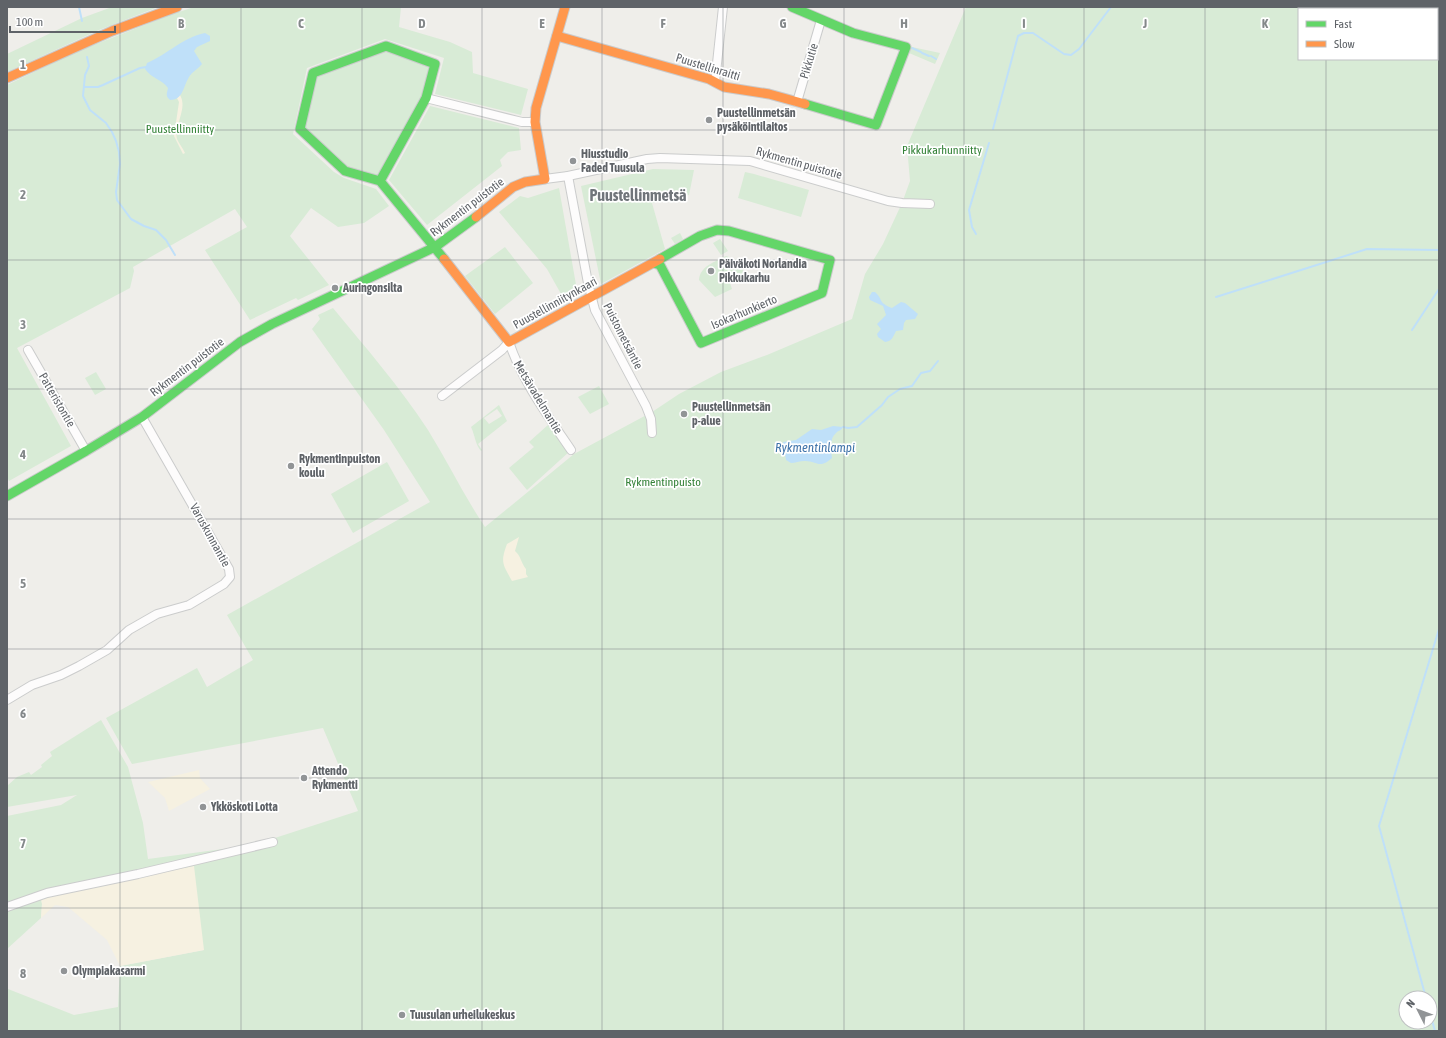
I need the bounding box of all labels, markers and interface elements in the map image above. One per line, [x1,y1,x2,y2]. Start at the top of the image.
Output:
scale bar [10,8,115,34]
legend [1298,8,1438,60]
text: 100 m [16,15,43,29]
text: B [178,16,185,31]
text: C [298,16,304,31]
text: D [418,16,426,31]
text: E [539,16,545,31]
text: F [660,16,666,31]
text: G [780,16,787,31]
text: H [900,16,908,31]
text: I [1022,16,1026,31]
text: J [1142,16,1147,31]
text: K [1262,16,1269,31]
text: Fast [1334,17,1352,31]
text: Slow [1334,37,1355,51]
street label: Pikkutie [797,42,821,80]
street label: Puustellinraitti [674,51,742,83]
text: 1 [20,57,26,72]
place label: Puustellinmetsän pysäköintilaitos [717,106,796,134]
marker: Puustellinmetsän pysäköintilaitos [704,115,714,125]
park label: Puustellinniitty [146,122,214,136]
park label: Pikkukarhunniitty [902,143,982,157]
street label: Rykmentin puistotie [754,144,844,182]
place label: Hiusstudio Faded Tuusula [581,147,645,175]
marker: Hiusstudio Faded Tuusula [568,156,578,166]
street label: Rykmentin puistotie [427,175,507,239]
district label: Puustellinmetsä [589,186,687,204]
text: 2 [20,187,26,202]
place label: Päiväkoti Norlandia Pikkukarhu [719,257,807,285]
marker: Päiväkoti Norlandia Pikkukarhu [706,266,716,276]
street label: Puustellinniitynkaari [511,274,599,332]
place label: Auringonsilta [342,281,403,295]
marker: Auringonsilta [330,283,340,293]
street label: Isokarhunkierto [709,292,779,332]
street label: Puistometsäntie [600,301,646,371]
text: 3 [20,317,26,332]
street label: Rykmentin puistotie [147,335,227,399]
street label: Metsävadelmantie [511,358,565,436]
street label: Patteristontie [36,370,78,430]
place label: Puustellinmetsän p-alue [692,400,771,428]
marker: Puustellinmetsän p-alue [679,409,689,419]
water label: Rykmentinlampi [775,440,855,455]
text: 4 [19,447,26,462]
place label: Rykmentinpuiston koulu [299,452,381,480]
marker: Rykmentinpuiston koulu [286,461,296,471]
park label: Rykmentinpuisto [625,475,701,489]
street label: Varuskunnantie [187,501,233,569]
text: 5 [20,576,26,591]
text: 6 [20,706,26,721]
place label: Attendo Rykmentti [311,764,358,792]
marker: Attendo Rykmentti [299,773,309,783]
place label: Ykköskoti Lotta [210,800,278,814]
marker: Ykköskoti Lotta [198,802,208,812]
text: 7 [20,836,26,851]
place label: Olympiakasarmi [72,964,146,978]
text: 8 [20,966,26,981]
marker: Olympiakasarmi [59,966,69,976]
north arrow [1398,990,1438,1030]
text: N [1404,997,1417,1010]
place label: Tuusulan urheilukeskus [410,1008,516,1022]
marker: Tuusulan urheilukeskus [397,1010,407,1020]

